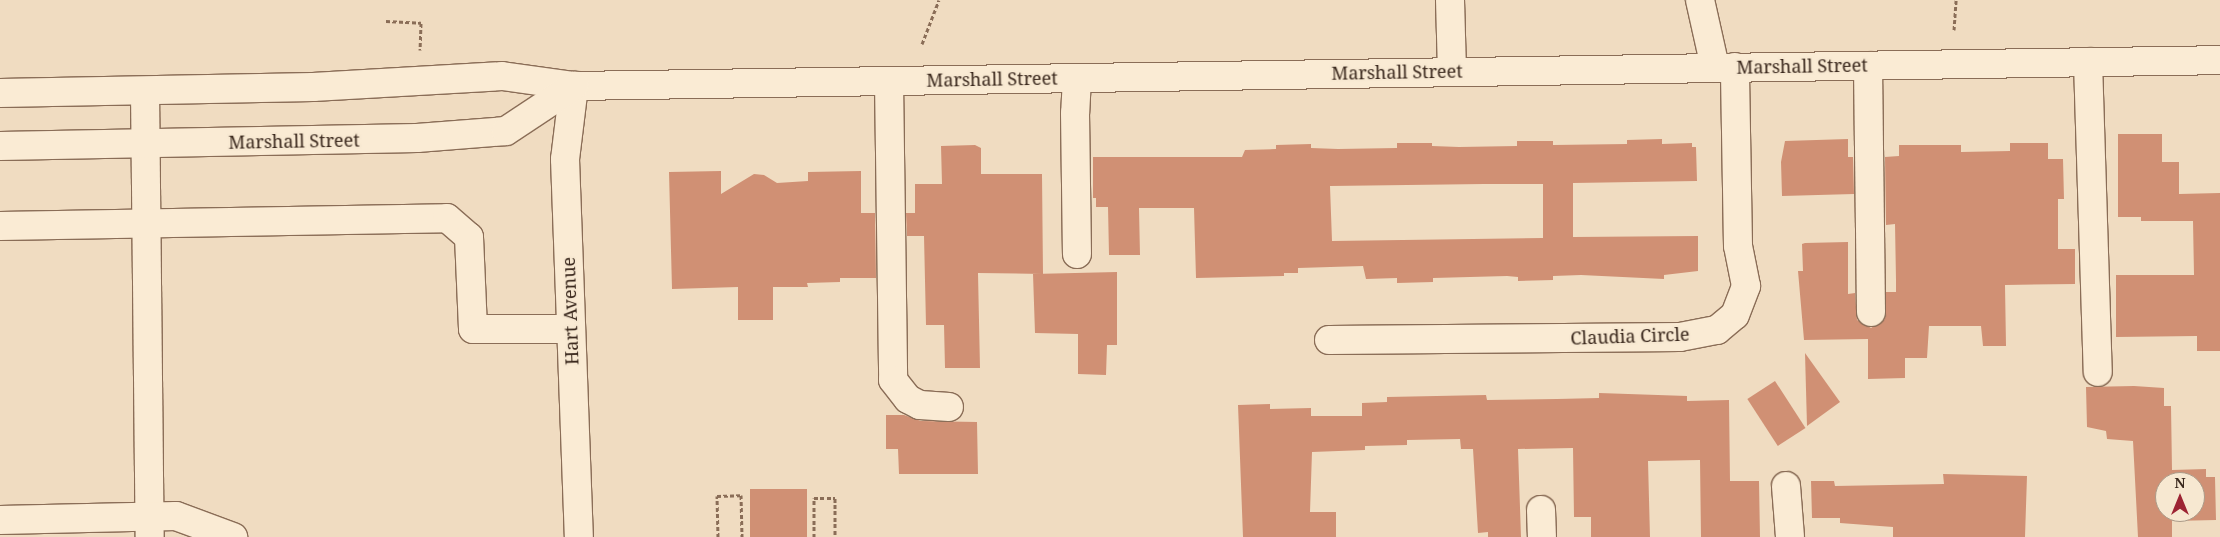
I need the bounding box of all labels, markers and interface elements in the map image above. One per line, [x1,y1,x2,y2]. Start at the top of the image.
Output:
street label: Marshall Street [1736,54,1868,78]
street label: Marshall Street [1331,60,1463,84]
street label: Marshall Street [926,67,1058,91]
street label: Marshall Street [228,129,360,153]
street label: Hart Avenue [557,257,583,365]
street label: Claudia Circle [1570,323,1690,349]
north arrow [2155,472,2205,522]
text: N [2174,473,2186,492]

